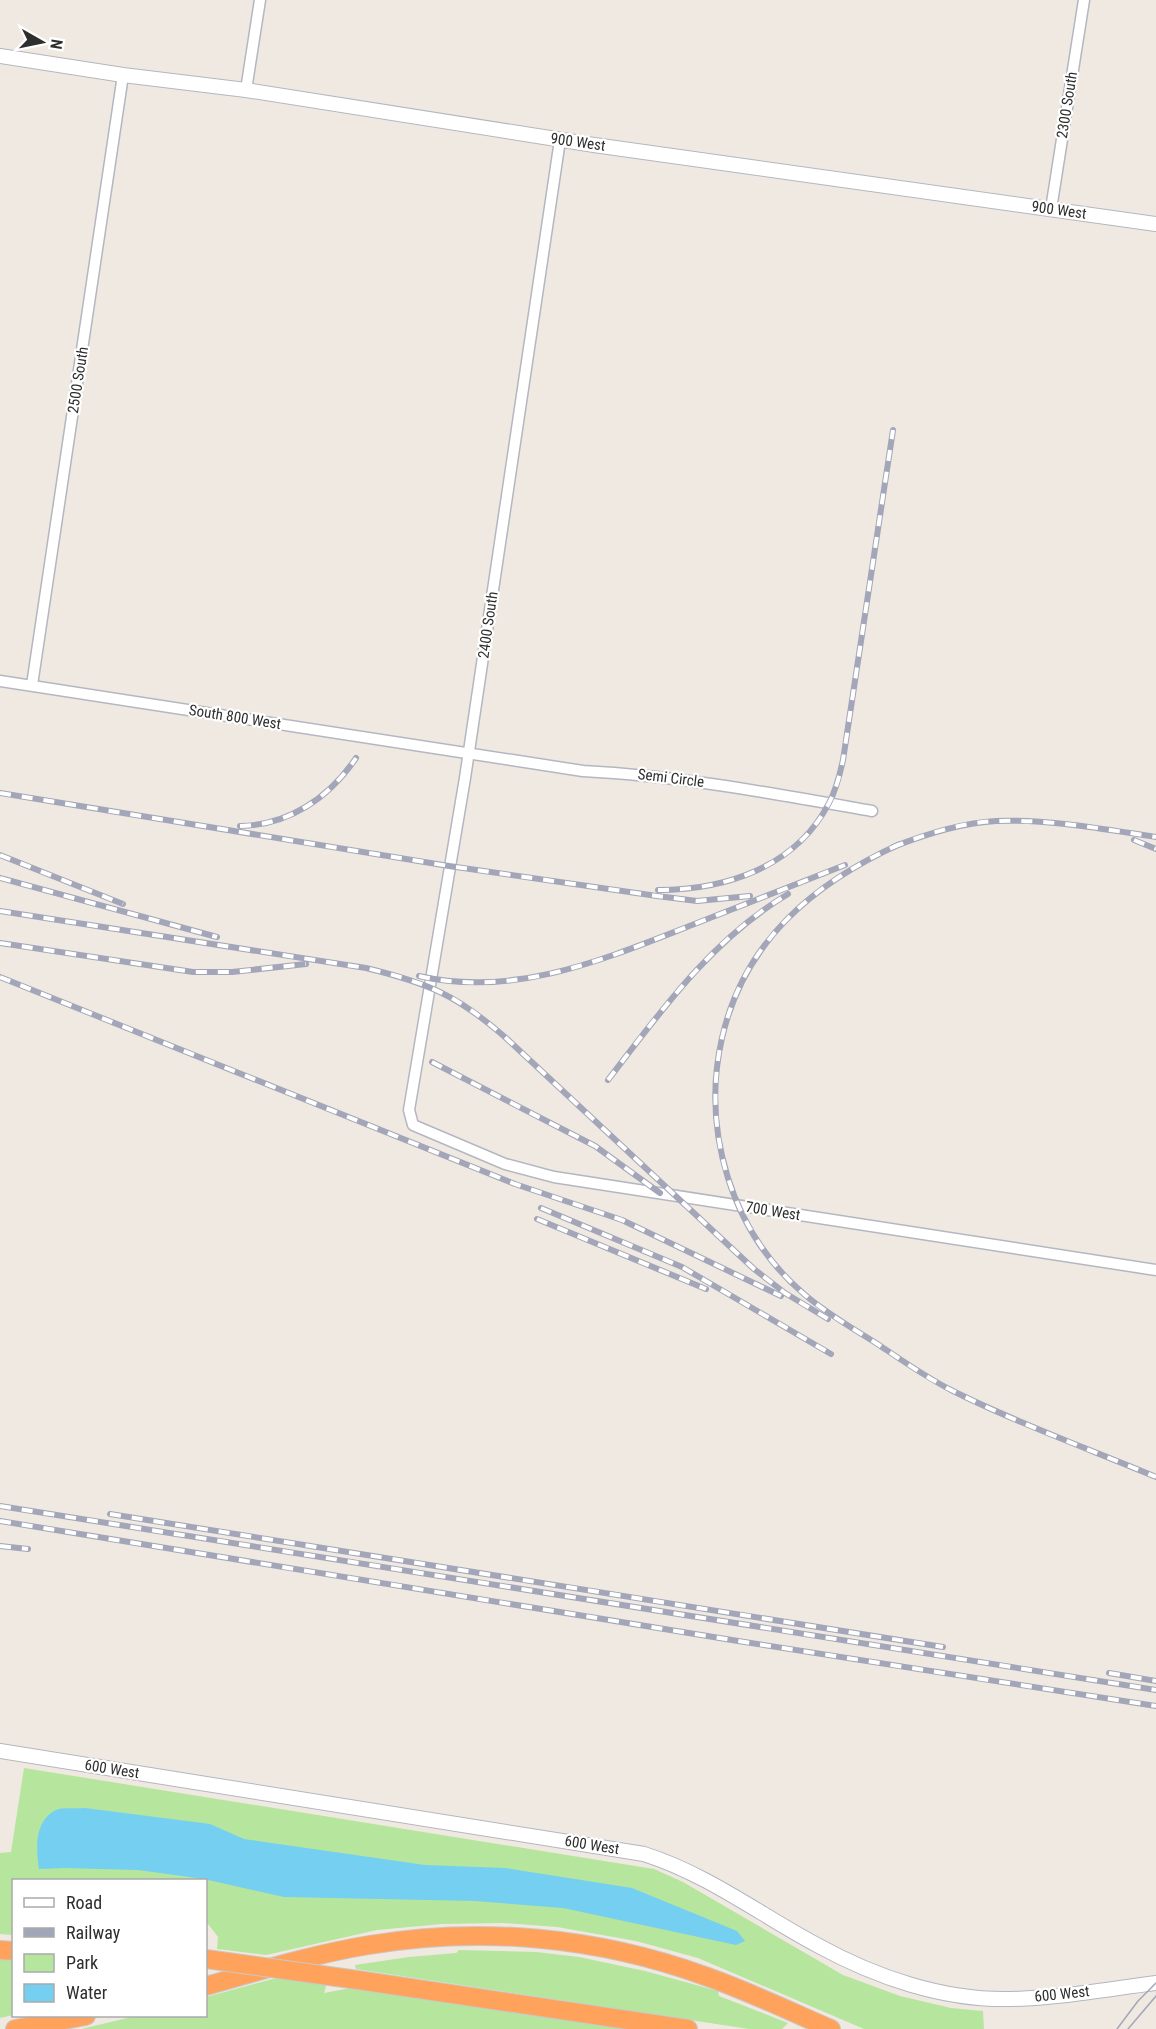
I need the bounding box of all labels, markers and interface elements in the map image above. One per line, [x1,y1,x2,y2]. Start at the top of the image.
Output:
north arrow [12,12,72,72]
text: N [46,38,66,51]
street label: 2300 South [1053,70,1081,140]
street label: 900 West [549,129,607,155]
street label: 900 West [1030,197,1088,223]
street label: 2500 South [64,345,92,415]
street label: 2400 South [474,590,502,660]
street label: South 800 West [188,701,282,733]
street label: Semi Circle [637,765,705,791]
street label: 700 West [744,1198,802,1224]
street label: 600 West [83,1756,141,1782]
street label: 600 West [563,1832,621,1858]
legend [12,1879,207,2017]
text: Road [66,1892,102,1913]
text: Railway [66,1922,121,1943]
text: Park [66,1952,98,1973]
text: Water [66,1982,108,2003]
street label: 600 West [1034,1982,1090,2006]

